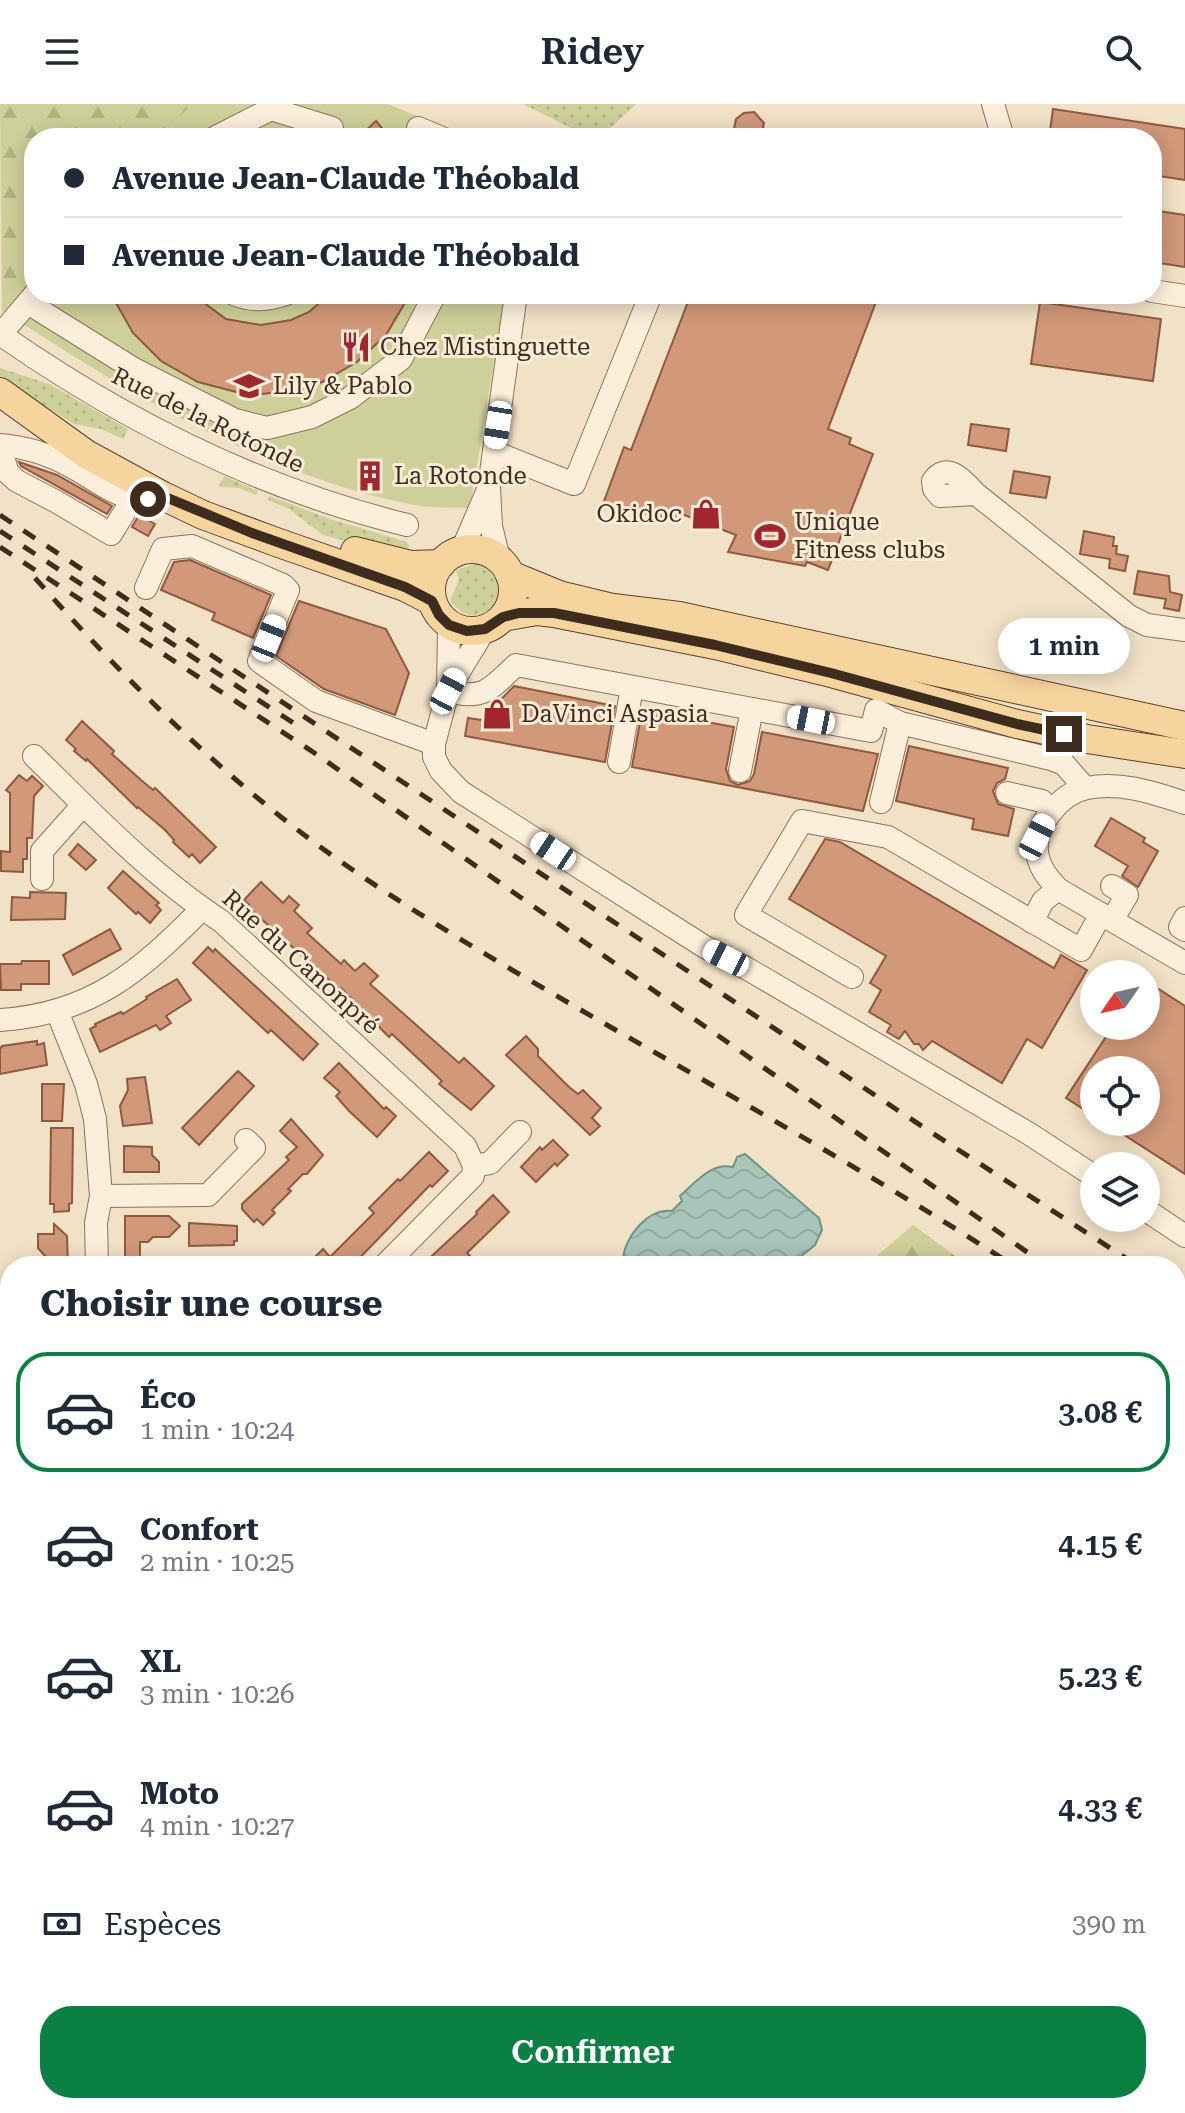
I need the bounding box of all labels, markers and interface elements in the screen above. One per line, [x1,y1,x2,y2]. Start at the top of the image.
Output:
icon: menu [40,30,84,74]
icon: search [1101,30,1145,74]
text: Ridey [541,31,644,73]
text: Avenue Jean-Claude Théobald [112,161,579,196]
text: Avenue Jean-Claude Théobald [112,238,579,273]
restaurant icon: Chez Mistinguette [339,330,373,364]
place label: Chez Mistinguette [380,333,590,361]
street label: Rue de la Rotonde [107,361,309,479]
school or university icon: Lily & Pablo [232,369,266,403]
place label: Lily & Pablo [273,372,413,400]
car [482,399,514,451]
building icon: La Rotonde [353,459,387,493]
place label: La Rotonde [394,462,527,490]
route start [130,481,166,517]
shop icon: Okidoc [689,497,723,531]
place label: Okidoc [597,500,682,528]
place label: Unique Fitness clubs [794,508,945,564]
sports icon: Unique Fitness clubs [753,519,787,553]
car [249,611,289,665]
callout: 1 min [998,618,1130,674]
text: 1 min [1028,631,1100,661]
car [426,664,470,718]
shop icon: DaVinci Aspasia [480,697,514,731]
place label: DaVinci Aspasia [521,700,708,728]
car [785,704,837,736]
route end [1046,716,1082,752]
car [1015,810,1059,864]
car [526,828,580,874]
street label: Rue du Canonpré [217,884,385,1040]
car [699,936,753,980]
north arrow [1080,960,1160,1040]
map controls [1080,960,1160,1232]
button: locate [1080,1056,1160,1136]
button: layers [1080,1152,1160,1232]
text: Choisir une course [40,1283,383,1325]
icon: car [44,1376,116,1448]
text: Éco [140,1380,196,1415]
text: 3.08 € [1058,1395,1142,1430]
text: 1 min · 10:24 [140,1415,295,1445]
icon: car [44,1508,116,1580]
text: Confort [140,1512,259,1547]
text: 4.15 € [1058,1527,1142,1562]
text: 2 min · 10:25 [140,1547,295,1577]
icon: car [44,1640,116,1712]
text: XL [140,1644,181,1679]
text: 5.23 € [1058,1659,1142,1694]
text: 3 min · 10:26 [140,1679,295,1709]
icon: car [44,1772,116,1844]
text: Moto [140,1776,219,1811]
text: 4.33 € [1058,1791,1142,1826]
text: 4 min · 10:27 [140,1811,295,1841]
icon: cash [40,1902,84,1946]
text: Espèces [104,1907,221,1942]
text: 390 m [1072,1909,1146,1939]
button: Confirmer [40,2006,1146,2098]

